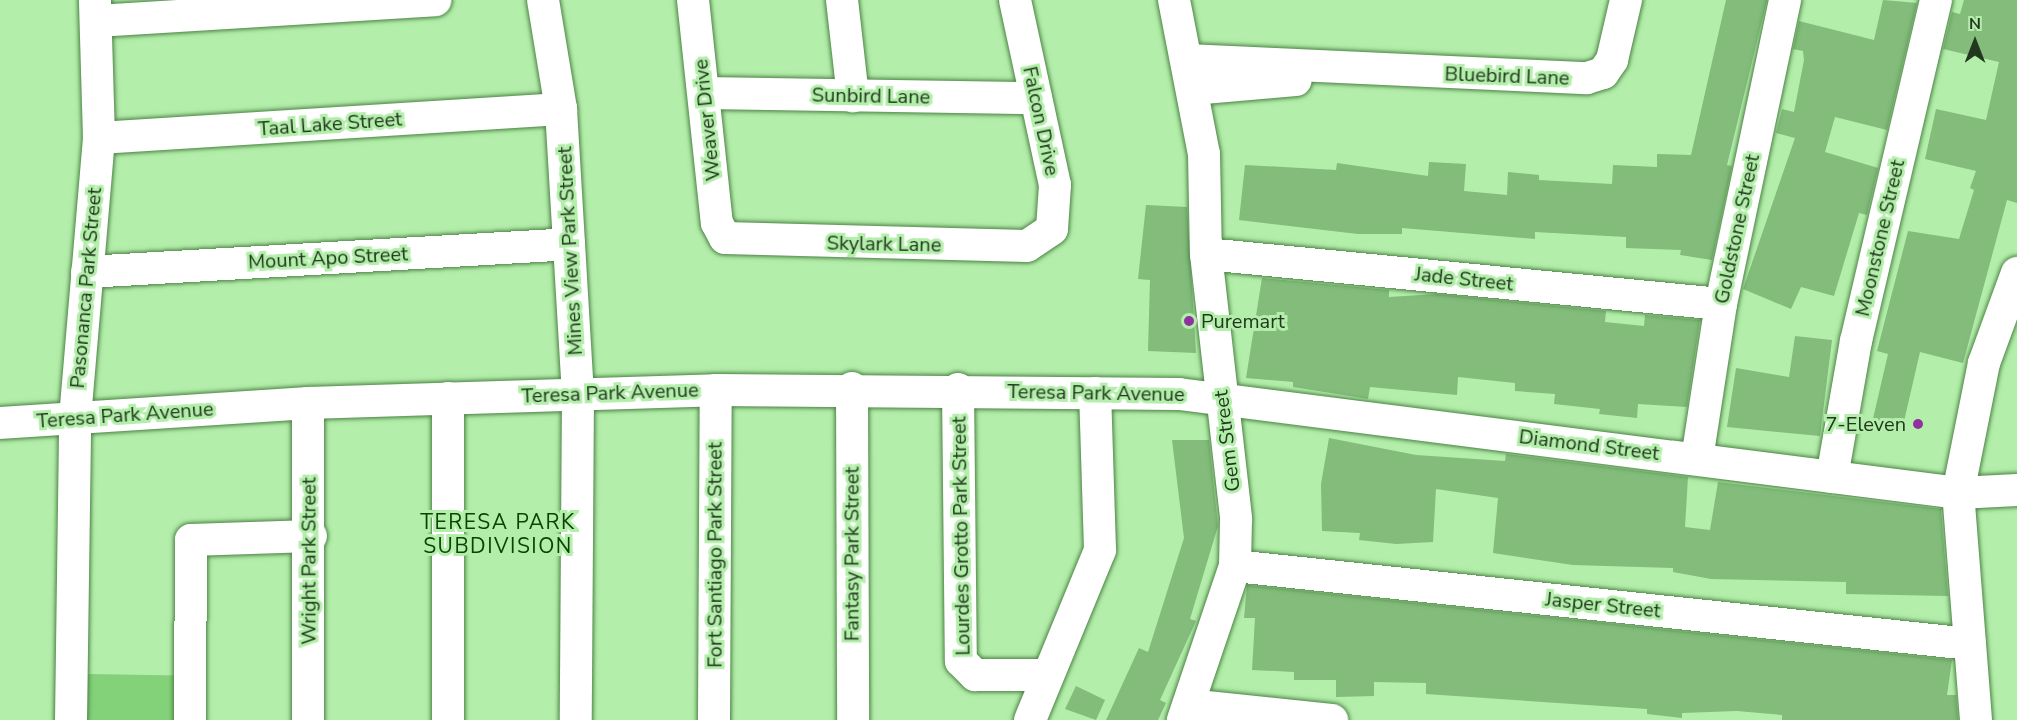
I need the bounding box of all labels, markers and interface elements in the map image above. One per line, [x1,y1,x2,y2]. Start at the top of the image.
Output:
north arrow [1945,12,2005,72]
text: N [1969,13,1981,35]
street label: Weaver Drive [689,58,725,182]
street label: Bluebird Lane [1444,62,1570,90]
street label: Falcon Drive [1018,64,1064,178]
street label: Sunbird Lane [812,83,930,109]
street label: Taal Lake Street [257,107,403,141]
street label: Mines View Park Street [553,146,587,356]
street label: Goldstone Street [1709,152,1765,306]
street label: Moonstone Street [1850,157,1910,319]
street label: Pasonanca Park Street [65,187,107,389]
street label: Skylark Lane [827,231,941,257]
street label: Mount Apo Street [247,242,409,274]
street label: Jade Street [1413,262,1515,296]
place label: Puremart [1201,309,1285,333]
marker: Puremart [1182,314,1196,328]
street label: Teresa Park Avenue [521,378,699,408]
street label: Teresa Park Avenue [1007,379,1185,407]
street label: Gem Street [1209,389,1245,493]
street label: Teresa Park Avenue [36,397,214,433]
place label: 7-Eleven [1825,412,1906,436]
street label: Lourdes Grotto Park Street [947,416,975,656]
marker: 7-Eleven [1911,417,1925,431]
street label: Diamond Street [1518,424,1660,466]
street label: Fort Santiago Park Street [703,442,727,668]
street label: Fantasy Park Street [840,467,864,641]
street label: Wright Park Street [297,477,321,645]
district label: TERESA PARK SUBDIVISION [420,509,576,559]
street label: Jasper Street [1544,587,1662,623]

